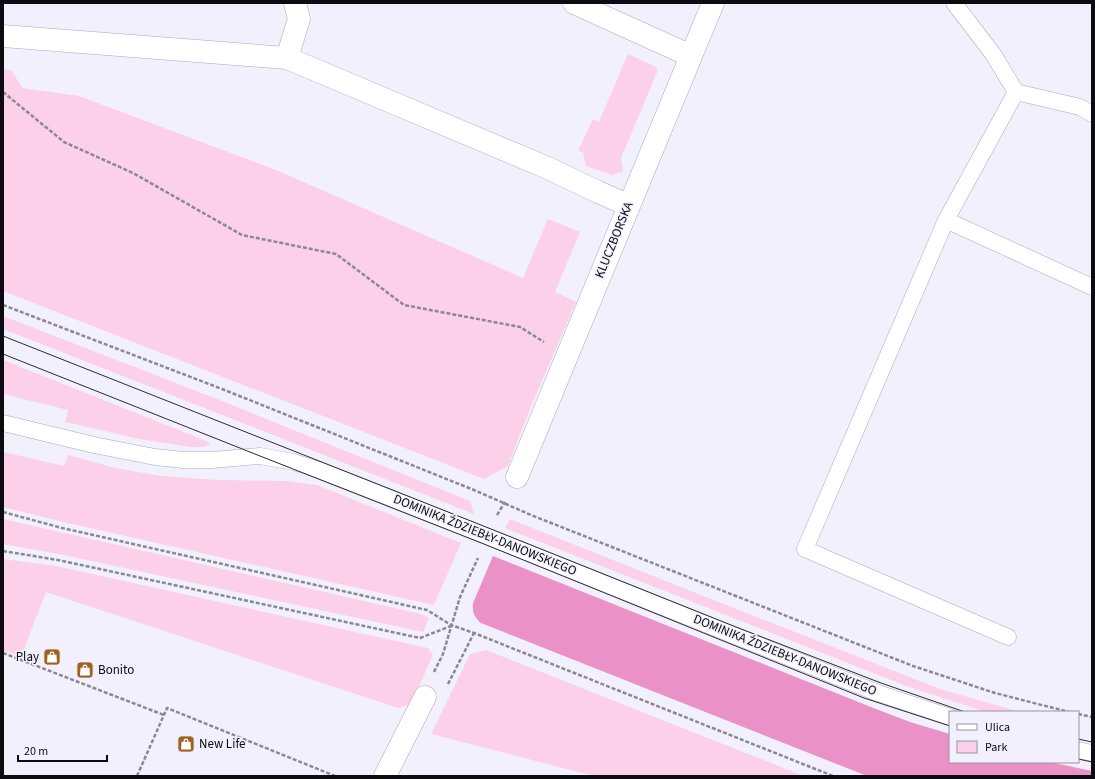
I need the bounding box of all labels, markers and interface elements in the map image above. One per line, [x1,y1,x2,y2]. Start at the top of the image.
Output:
street label: KLUCZBORSKA [590,198,638,281]
street label: DOMINIKA ŹDZIEBŁY-DANOWSKIEGO [391,490,579,580]
street label: DOMINIKA ŹDZIEBŁY-DANOWSKIEGO [691,610,879,700]
shop icon: Play [42,647,62,667]
place label: Play [16,648,39,666]
shop icon: Bonito [75,660,95,680]
place label: Bonito [98,661,134,679]
legend [949,711,1079,763]
text: Ulica [985,719,1010,736]
shop icon: New Life [176,734,196,754]
place label: New Life [199,735,246,753]
scale bar [18,737,107,763]
text: Park [985,739,1007,756]
text: 20 m [24,743,48,760]

